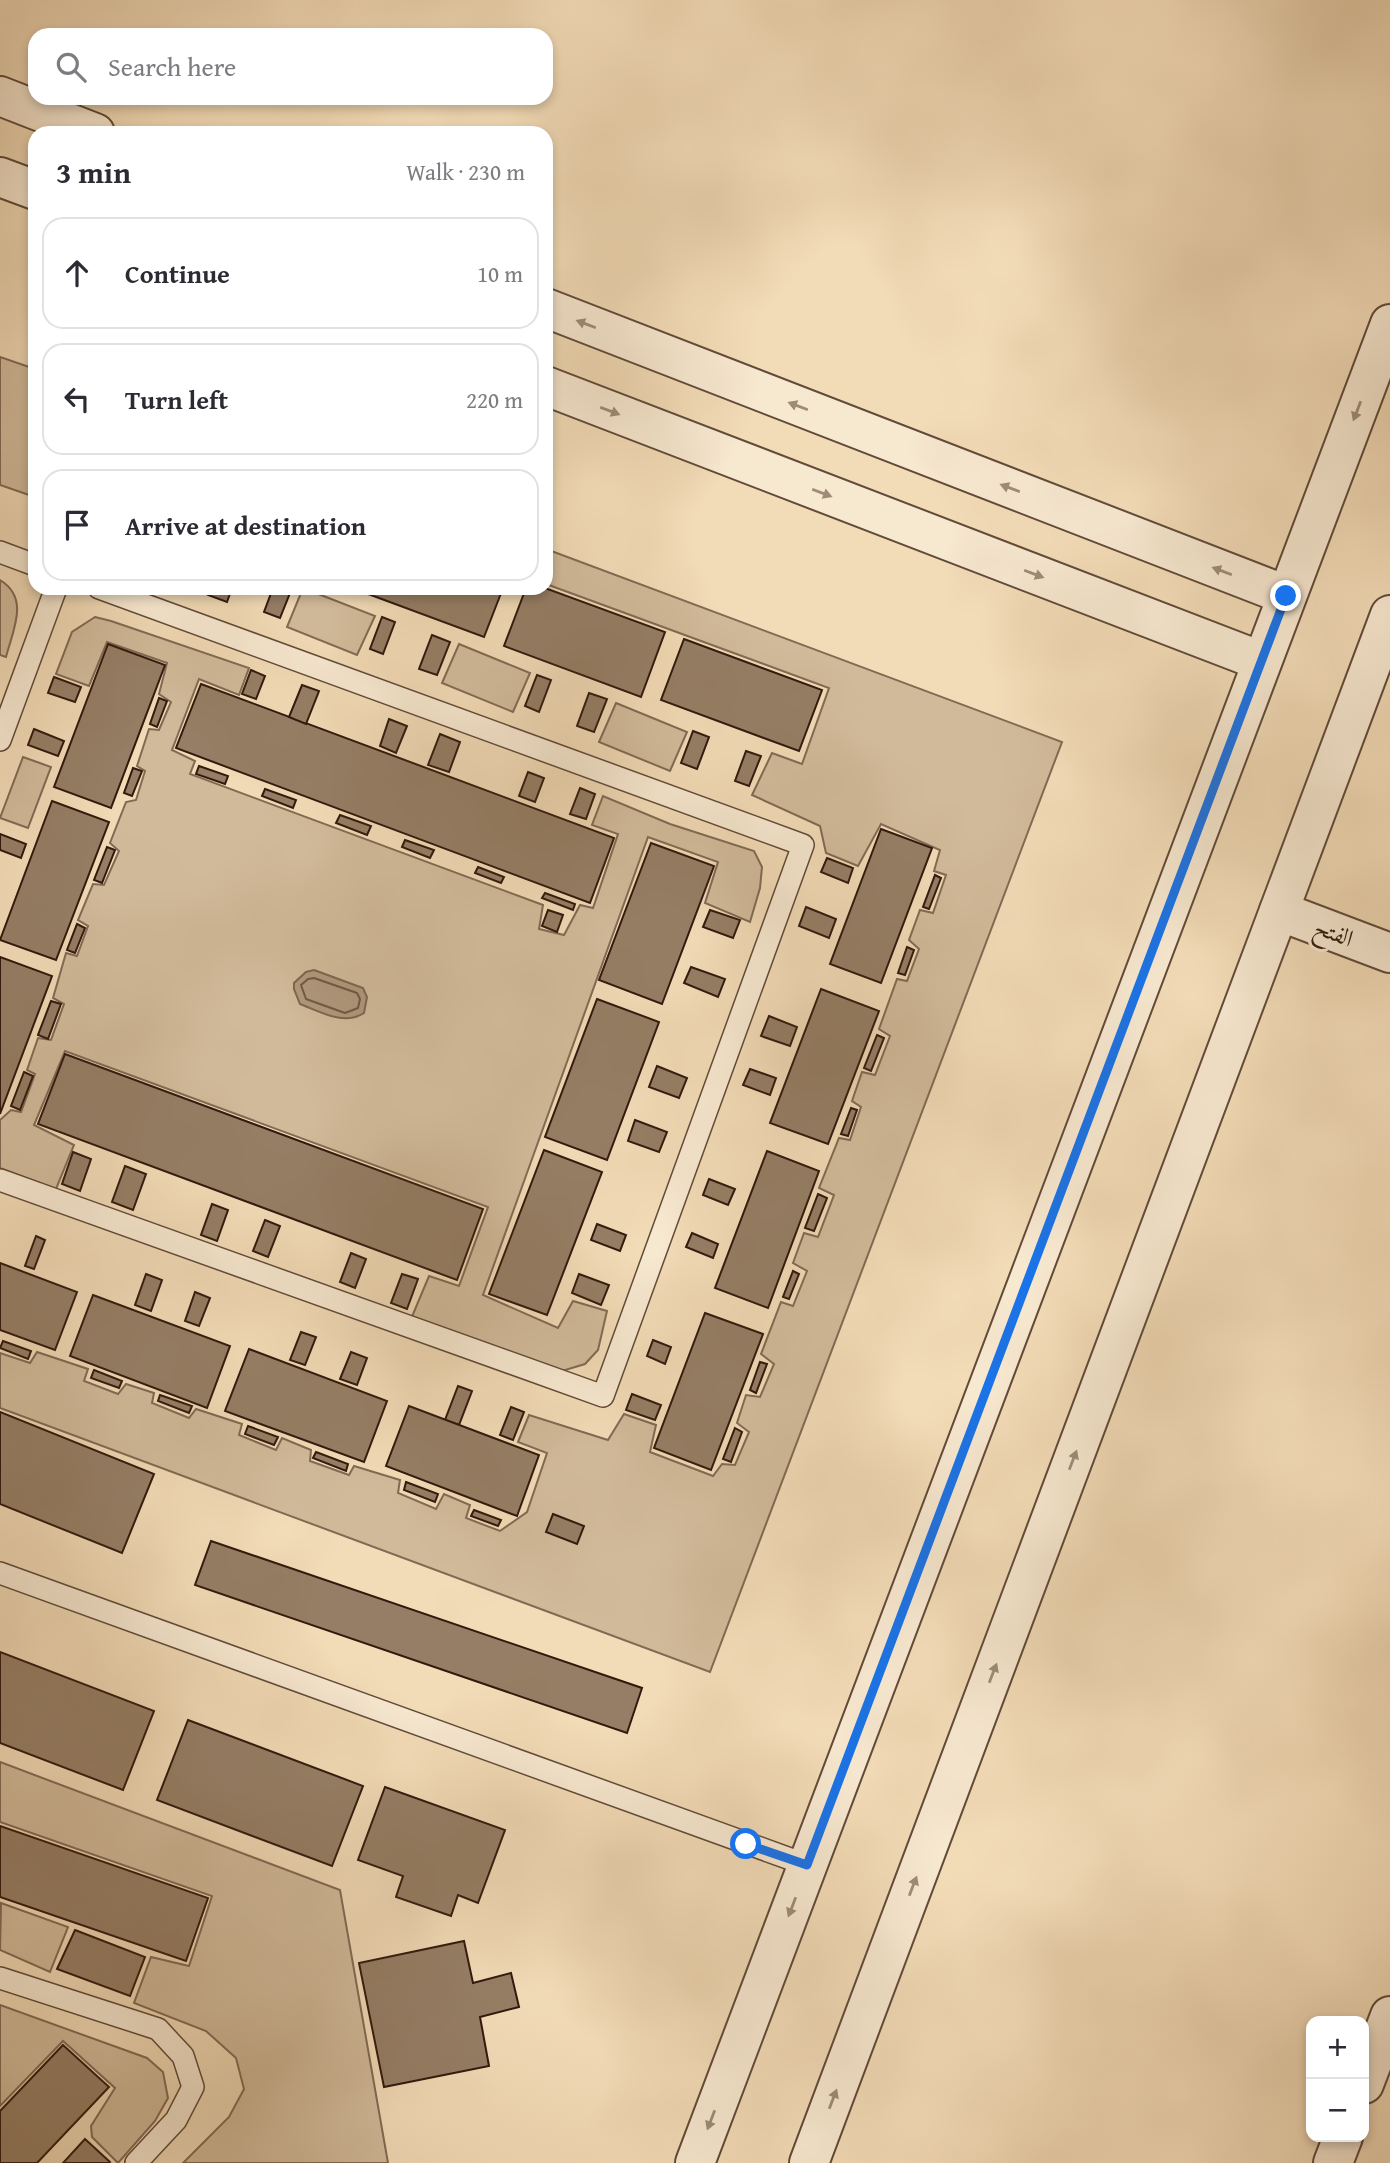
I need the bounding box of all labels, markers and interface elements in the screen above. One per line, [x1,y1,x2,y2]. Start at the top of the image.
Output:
search box [28,28,553,105]
text: Search here [108,47,236,86]
icon: search [52,48,90,86]
text: 3 min [56,150,131,194]
text: Walk · 230 m [406,155,525,188]
icon: ahead [58,254,96,292]
text: Continue [125,254,230,293]
text: 10 m [477,257,523,290]
one-way arrow [576,318,597,329]
icon: left [58,380,96,418]
text: Turn left [125,380,228,419]
text: 220 m [466,383,523,416]
one-way arrow [788,400,809,411]
one-way arrow [1351,401,1362,422]
one-way arrow [599,406,620,417]
one-way arrow [1000,483,1021,494]
one-way arrow [812,487,833,498]
icon: arrive [58,506,96,544]
text: Arrive at destination [125,506,366,545]
one-way arrow [1212,565,1233,576]
one-way arrow [1024,569,1045,580]
route end [1270,580,1301,611]
street label: الفتح [1308,909,1359,959]
one-way arrow [1067,1450,1078,1471]
one-way arrow [987,1663,998,1684]
route start [730,1828,761,1859]
one-way arrow [907,1876,918,1897]
one-way arrow [786,1897,797,1918]
map controls [1306,2016,1369,2142]
button: + [1306,2016,1369,2079]
button: − [1306,2079,1369,2142]
one-way arrow [827,2089,838,2110]
one-way arrow [706,2110,717,2131]

